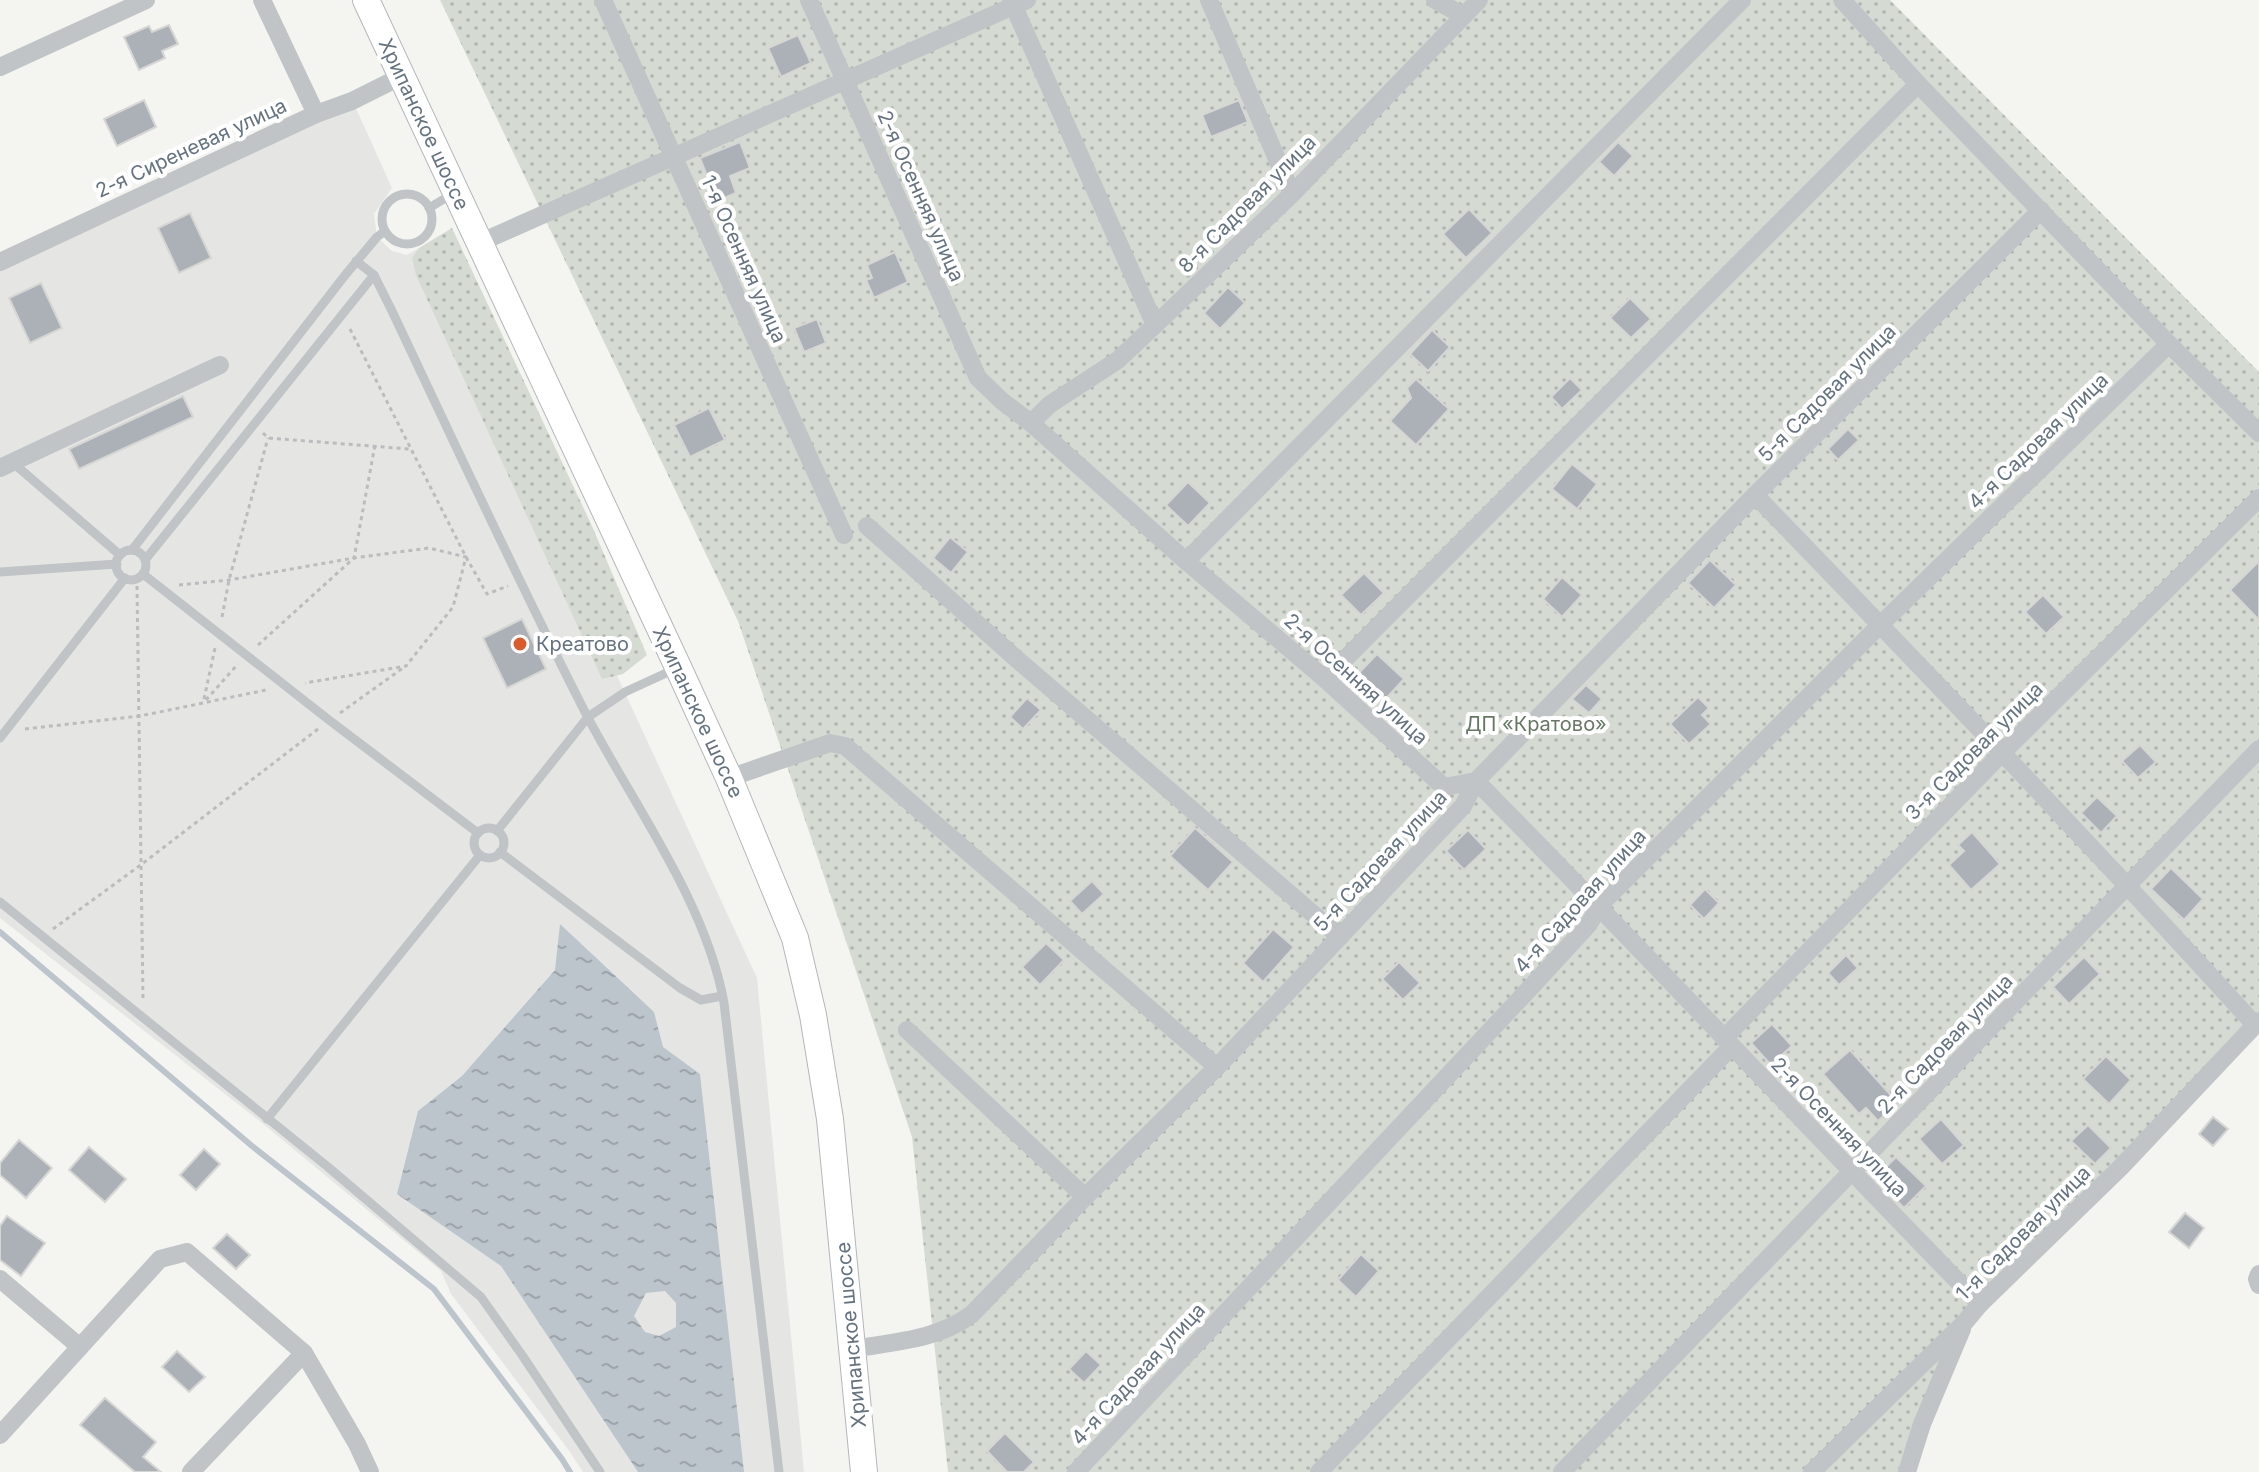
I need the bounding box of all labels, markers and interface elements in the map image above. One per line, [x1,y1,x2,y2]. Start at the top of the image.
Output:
street label: Хрипанское шоссе [374,34,474,214]
street label: 2-я Сиреневая улица [92,93,290,203]
street label: 2-я Осенняя улица [872,107,970,285]
street label: 8-я Садовая улица [1173,130,1321,278]
street label: 1-я Осенняя улица [696,172,792,346]
street label: 5-я Садовая улица [1753,319,1901,467]
street label: 4-я Садовая улица [1963,368,2113,514]
street label: 2-я Осенняя улица [1279,608,1433,750]
street label: Хрипанское шоссе [648,622,748,802]
place label: Креатово [536,632,629,656]
marker: Креатово [511,635,529,653]
street label: 3-я Садовая улица [1900,677,2048,825]
park label: ДП «Кратово» [1465,712,1607,736]
street label: 5-я Садовая улица [1308,785,1452,937]
street label: 4-я Садовая улица [1509,824,1651,978]
street label: 2-я Садовая улица [1872,969,2018,1119]
street label: 2-я Осенняя улица [1766,1052,1912,1202]
street label: 1-я Садовая улица [1951,1161,2095,1305]
street label: Хрипанское шоссе [831,1241,871,1429]
street label: 4-я Садовая улица [1066,1298,1210,1450]

